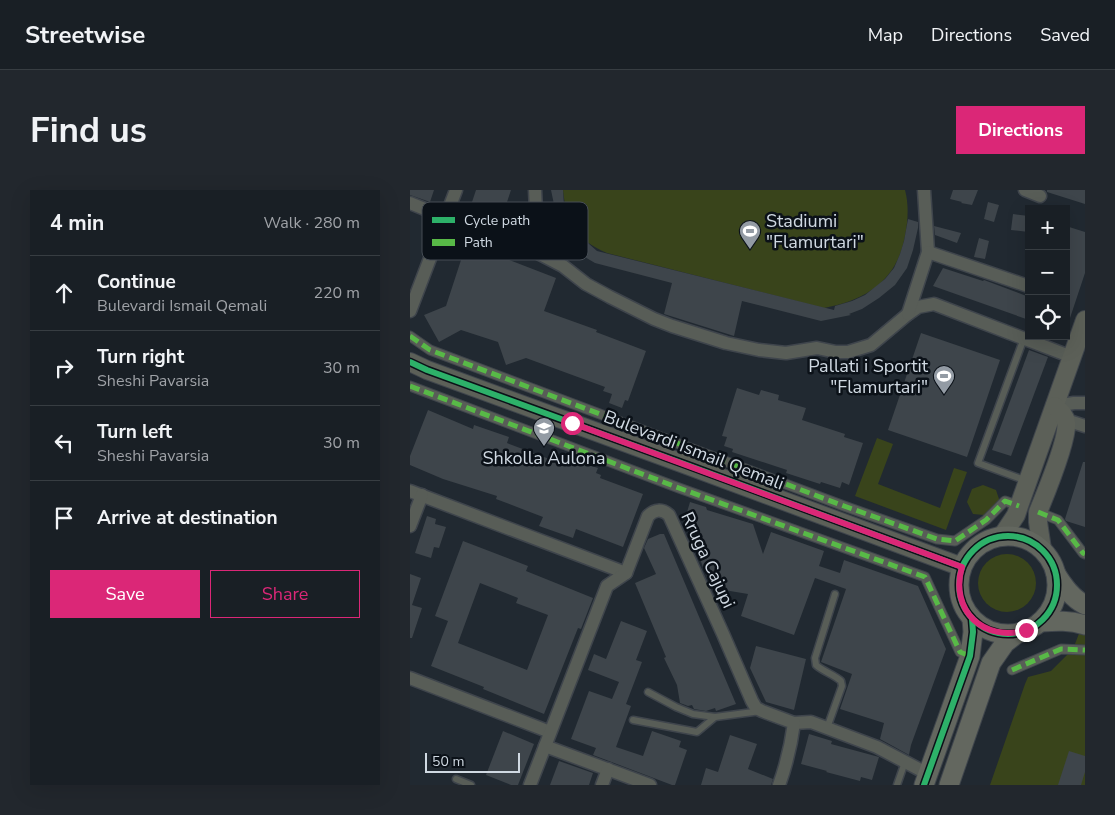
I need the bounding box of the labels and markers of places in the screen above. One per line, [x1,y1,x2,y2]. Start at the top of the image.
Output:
place label: Stadiumi "Flamurtari" [766,209,864,254]
sports icon: Stadiumi "Flamurtari" [738,219,762,250]
place label: Pallati i Sportit "Flamurtari" [808,354,929,399]
sports icon: Pallati i Sportit "Flamurtari" [932,364,956,395]
school or university icon: Shkolla Aulona [532,416,556,447]
place label: Shkolla Aulona [482,446,606,470]

